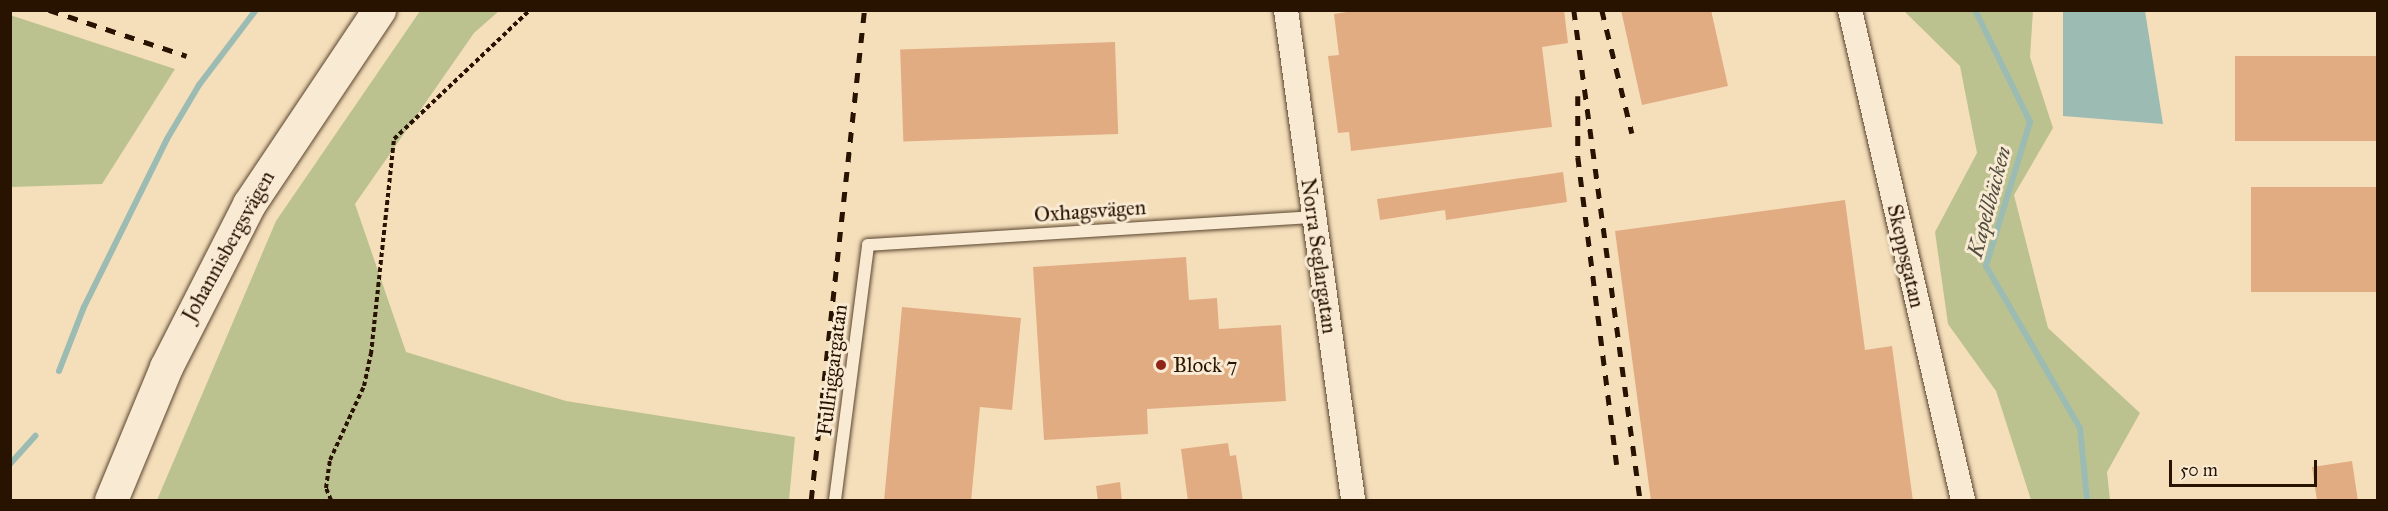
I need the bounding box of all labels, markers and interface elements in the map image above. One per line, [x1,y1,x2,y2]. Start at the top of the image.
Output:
water label: Kapellbäcken [1961,144,2017,260]
street label: Johannisbergsvägen [176,166,280,326]
street label: Norra Seglargatan [1296,177,1342,335]
street label: Oxhagsvägen [1033,195,1147,227]
street label: Skeppsgatan [1882,202,1930,310]
street label: Fullriggargatan [811,303,853,437]
place label: Block 7 [1173,352,1238,378]
marker: Block 7 [1154,358,1168,372]
scale bar [2172,448,2320,486]
text: 50 m [2180,459,2218,481]

